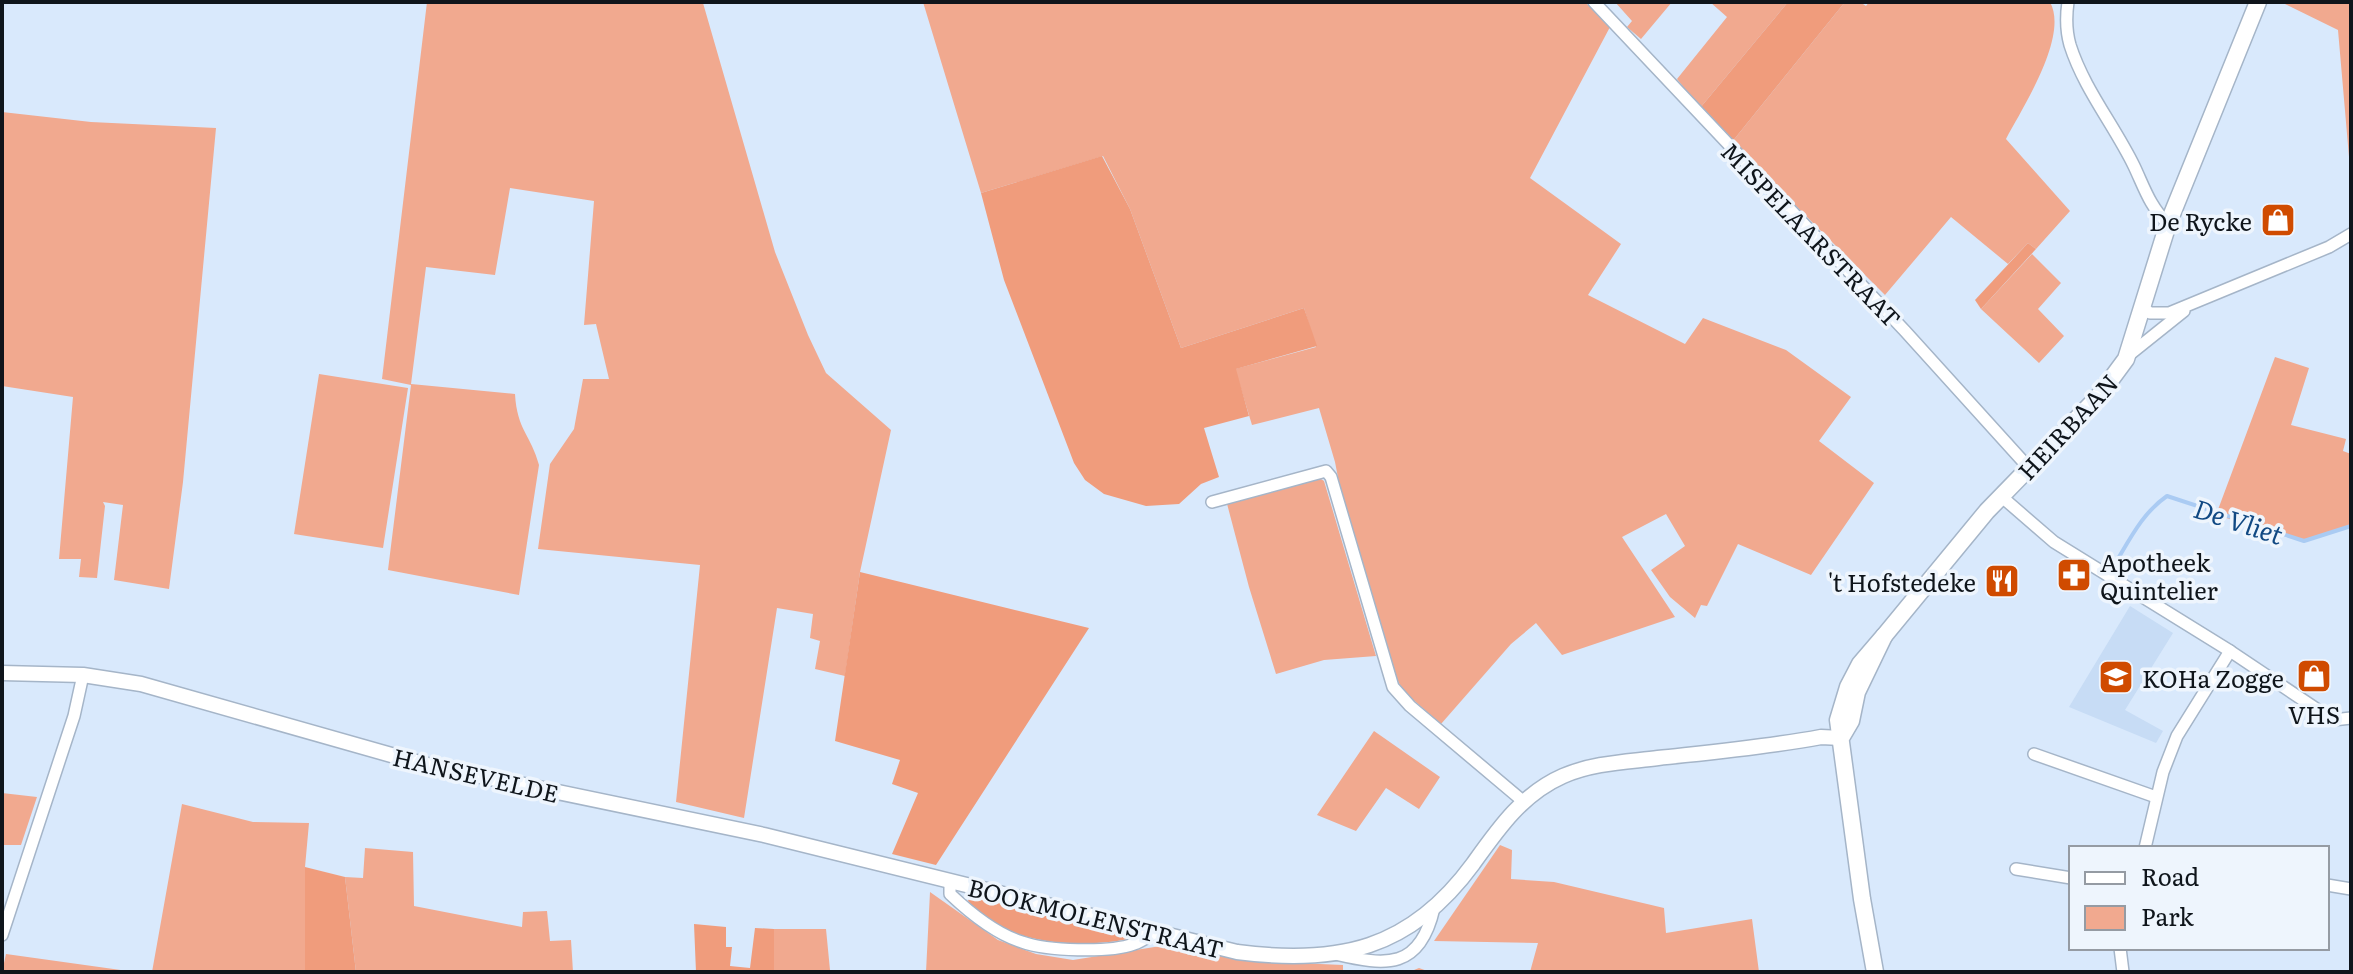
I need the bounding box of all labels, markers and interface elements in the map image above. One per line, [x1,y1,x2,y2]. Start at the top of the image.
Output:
street label: MISPELAARSTRAAT [1714,134,1910,334]
shop icon: De Rycke [2259,201,2297,239]
place label: De Rycke [2149,203,2252,238]
street label: HEIRBAAN [2009,365,2125,487]
water label: De Vliet [2189,487,2289,553]
place label: Apotheek Quintelier [2100,544,2219,607]
pharmacy icon: Apotheek Quintelier [2055,556,2093,594]
restaurant icon: 't Hofstedeke [1983,562,2021,600]
place label: 't Hofstedeke [1828,564,1976,599]
shop icon: VHS [2295,657,2333,695]
school or university icon: KOHa Zogge [2097,658,2135,696]
place label: KOHa Zogge [2142,660,2284,695]
place label: VHS [2288,696,2340,731]
street label: HANSEVELDE [390,738,562,810]
legend [2069,846,2329,950]
text: Road [2141,858,2200,893]
street label: BOOKMOLENSTRAAT [964,868,1228,966]
text: Park [2141,898,2194,933]

